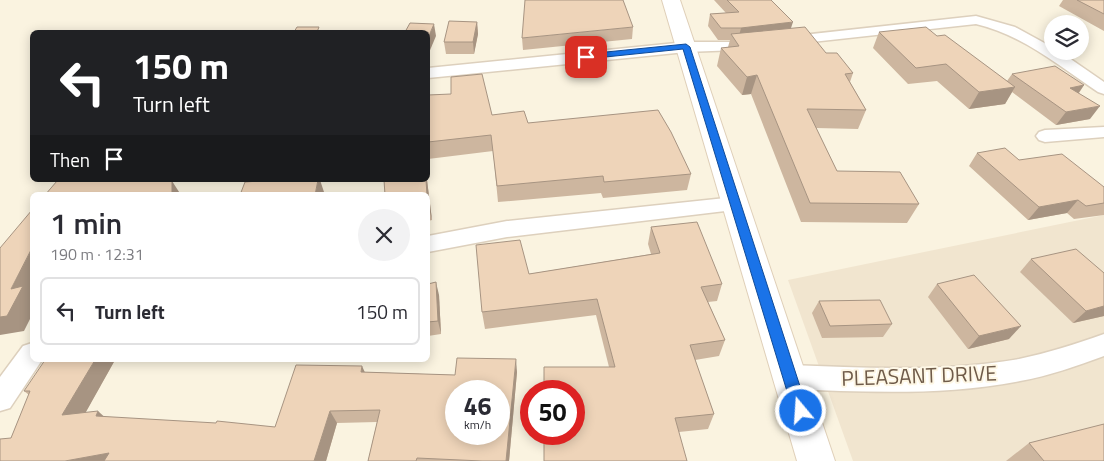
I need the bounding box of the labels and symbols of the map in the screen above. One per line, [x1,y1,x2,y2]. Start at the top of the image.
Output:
pin [565,36,607,78]
street label: PLEASANT DRIVE [841,356,997,394]
speed limit sign: 50 [520,380,585,445]
position arrow [774,384,826,436]

